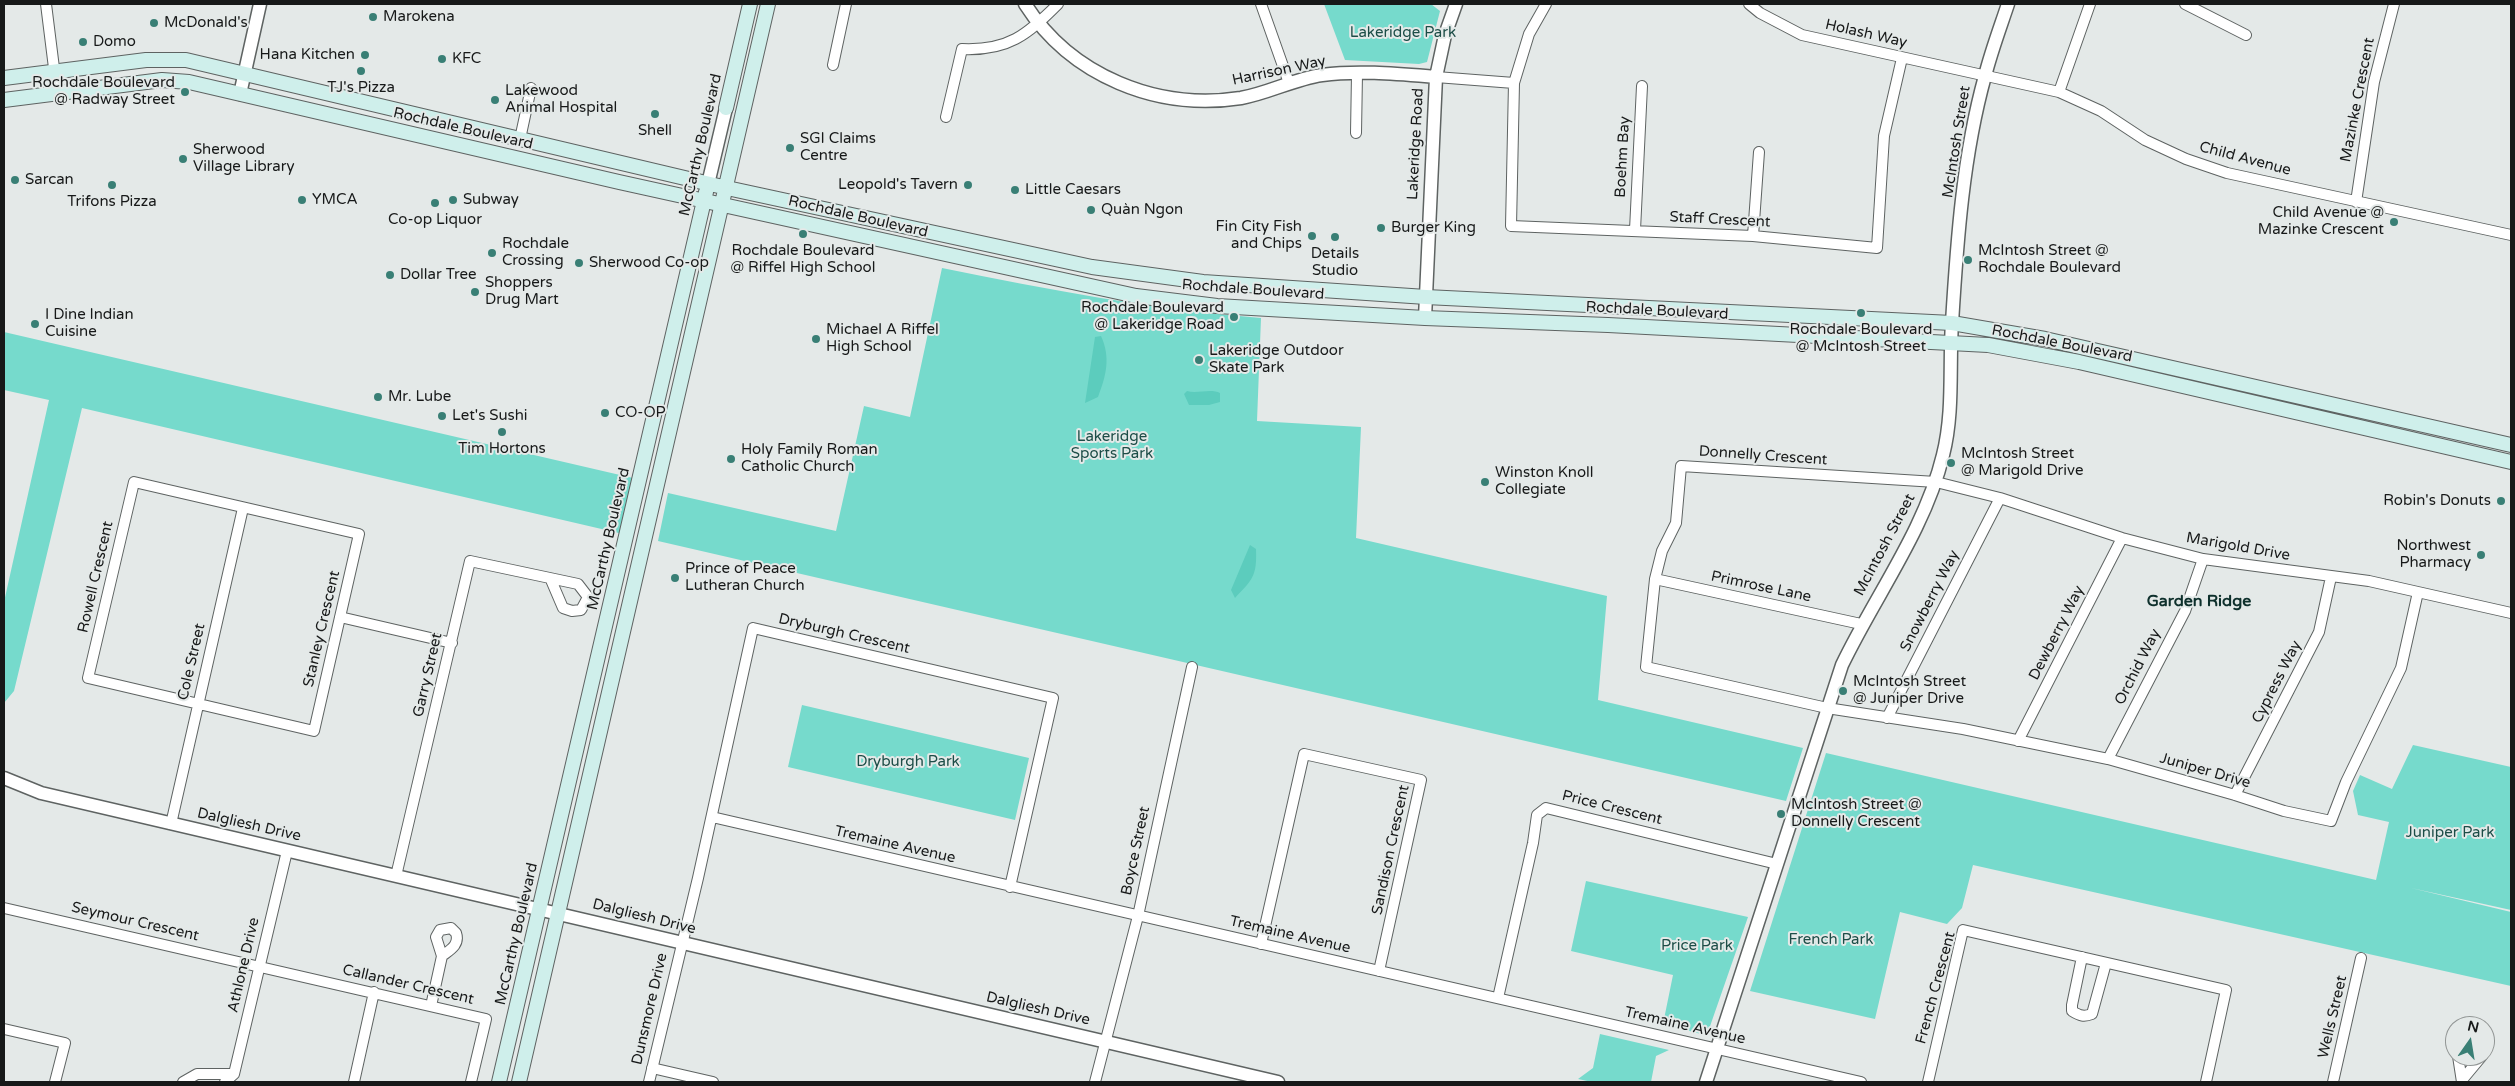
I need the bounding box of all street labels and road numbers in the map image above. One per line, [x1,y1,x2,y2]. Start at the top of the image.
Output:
street label: Holash Way [1823,16,1909,52]
street label: Mazinke Crescent [2337,36,2379,164]
street label: Harrison Way [1231,52,1327,90]
street label: McCarthy Boulevard [676,72,726,218]
street label: McIntosh Street [1939,85,1975,199]
street label: Lakeridge Road [1404,88,1428,200]
street label: Rochdale Boulevard [391,104,535,154]
street label: Boehm Bay [1612,116,1634,198]
street label: Child Avenue [2197,138,2293,180]
street label: Rochdale Boulevard [786,192,930,242]
street label: Staff Crescent [1669,208,1771,232]
street label: Rochdale Boulevard [1181,276,1325,304]
street label: Rochdale Boulevard [1585,298,1729,324]
street label: Rochdale Boulevard [1990,322,2134,366]
street label: Donnelly Crescent [1698,443,1828,469]
street label: McCarthy Boulevard [584,466,634,612]
street label: McIntosh Street [1850,491,1920,599]
street label: Rowell Crescent [74,519,118,635]
street label: Marigold Drive [2185,529,2291,565]
street label: Snowberry Way [1897,547,1963,655]
street label: Primrose Lane [1709,568,1813,606]
street label: Stanley Crescent [300,569,344,689]
street label: Dewberry Way [2025,583,2089,683]
street label: Dryburgh Crescent [777,610,911,658]
street label: Cole Street [174,622,210,702]
street label: Orchid Way [2111,626,2165,708]
street label: Garry Street [410,631,446,719]
street label: Cypress Way [2248,638,2306,726]
street label: Juniper Drive [2158,749,2252,793]
street label: Sandison Crescent [1368,784,1414,916]
street label: Price Crescent [1560,787,1664,829]
street label: Dalgliesh Drive [195,804,303,846]
street label: Boyce Street [1118,805,1154,897]
street label: Tremaine Avenue [833,822,957,868]
street label: McCarthy Boulevard [492,861,542,1007]
street label: Dalgliesh Drive [590,895,698,939]
street label: Seymour Crescent [70,899,200,945]
street label: Tremaine Avenue [1228,912,1352,958]
street label: Athlone Drive [224,916,264,1014]
street label: French Crescent [1912,930,1960,1046]
street label: Dunsmore Drive [628,951,672,1067]
street label: Callander Crescent [341,961,475,1009]
street label: Wells Street [2315,974,2351,1060]
street label: Dalgliesh Drive [984,988,1092,1030]
street label: Tremaine Avenue [1623,1003,1747,1049]

